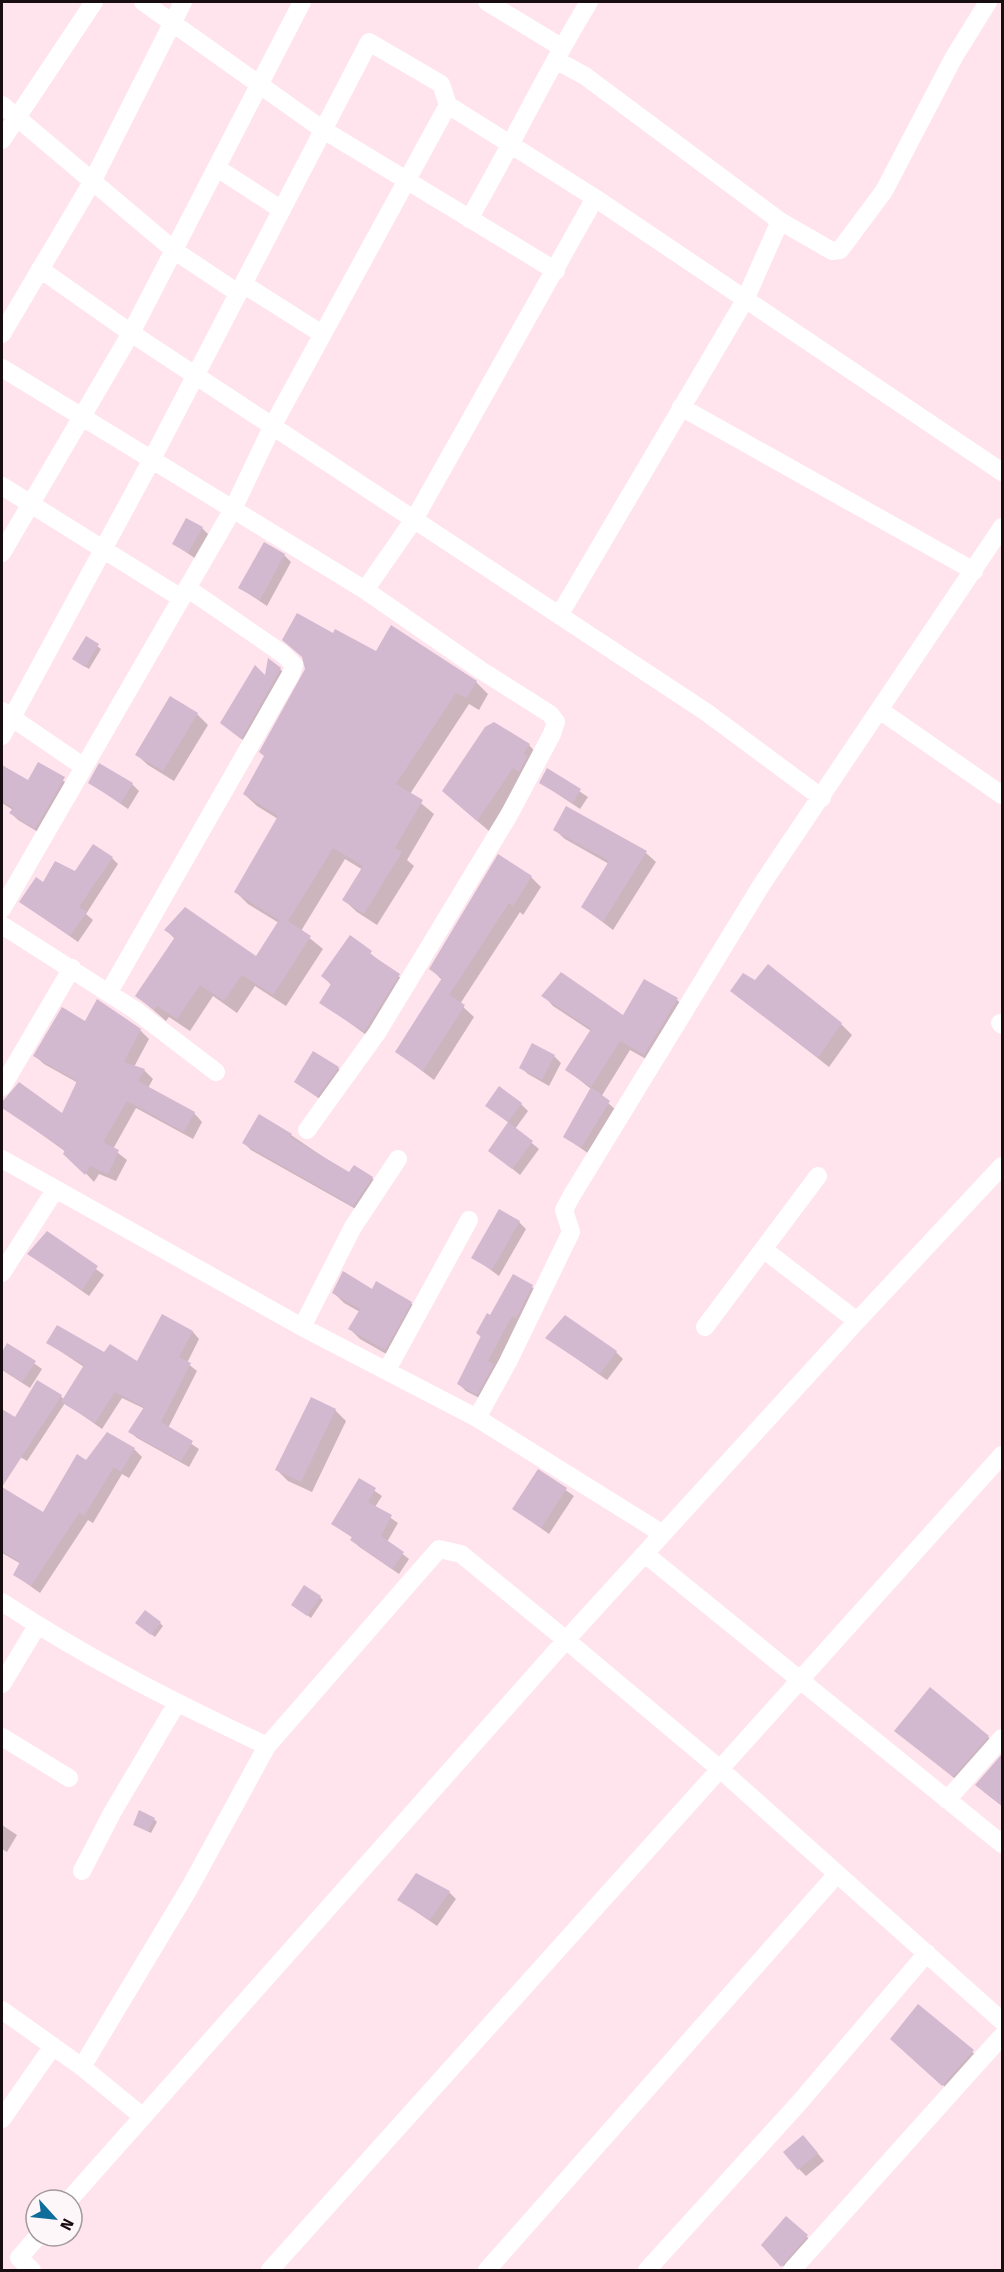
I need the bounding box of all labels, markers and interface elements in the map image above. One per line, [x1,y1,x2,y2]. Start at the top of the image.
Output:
north arrow [24,2188,84,2248]
text: N [56,2216,78,2234]

